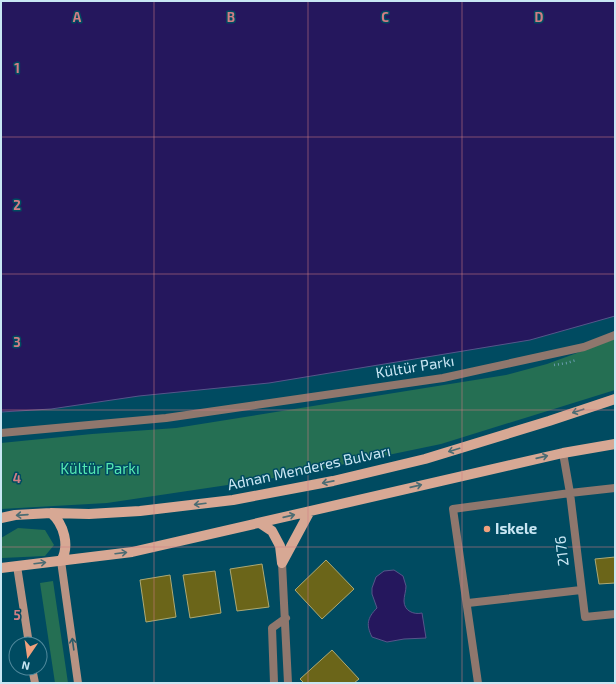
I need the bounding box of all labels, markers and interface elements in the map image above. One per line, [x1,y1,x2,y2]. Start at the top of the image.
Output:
text: A [73,9,82,25]
text: B [227,9,235,25]
text: C [381,9,389,25]
text: D [535,9,544,25]
text: 1 [14,60,20,76]
text: 2 [13,197,21,213]
text: 3 [13,334,21,350]
street label: Kültür Parkı [374,351,455,381]
one-way arrow [572,408,584,416]
street label: Adnan Menderes Bulvarı [226,441,392,493]
one-way arrow [448,447,461,454]
one-way arrow [536,453,549,461]
park label: Kültür Parkı [60,459,140,477]
text: 4 [13,470,21,486]
one-way arrow [322,478,335,486]
one-way arrow [409,482,422,490]
one-way arrow [194,500,207,508]
one-way arrow [16,511,29,518]
one-way arrow [282,512,295,520]
place label: Iskele [495,519,537,537]
marker: Iskele [482,524,492,534]
street label: 2176 [550,535,572,567]
one-way arrow [114,549,127,557]
one-way arrow [33,560,46,567]
text: 5 [13,607,21,623]
north arrow [8,636,48,676]
one-way arrow [69,638,77,651]
text: N [20,659,31,673]

